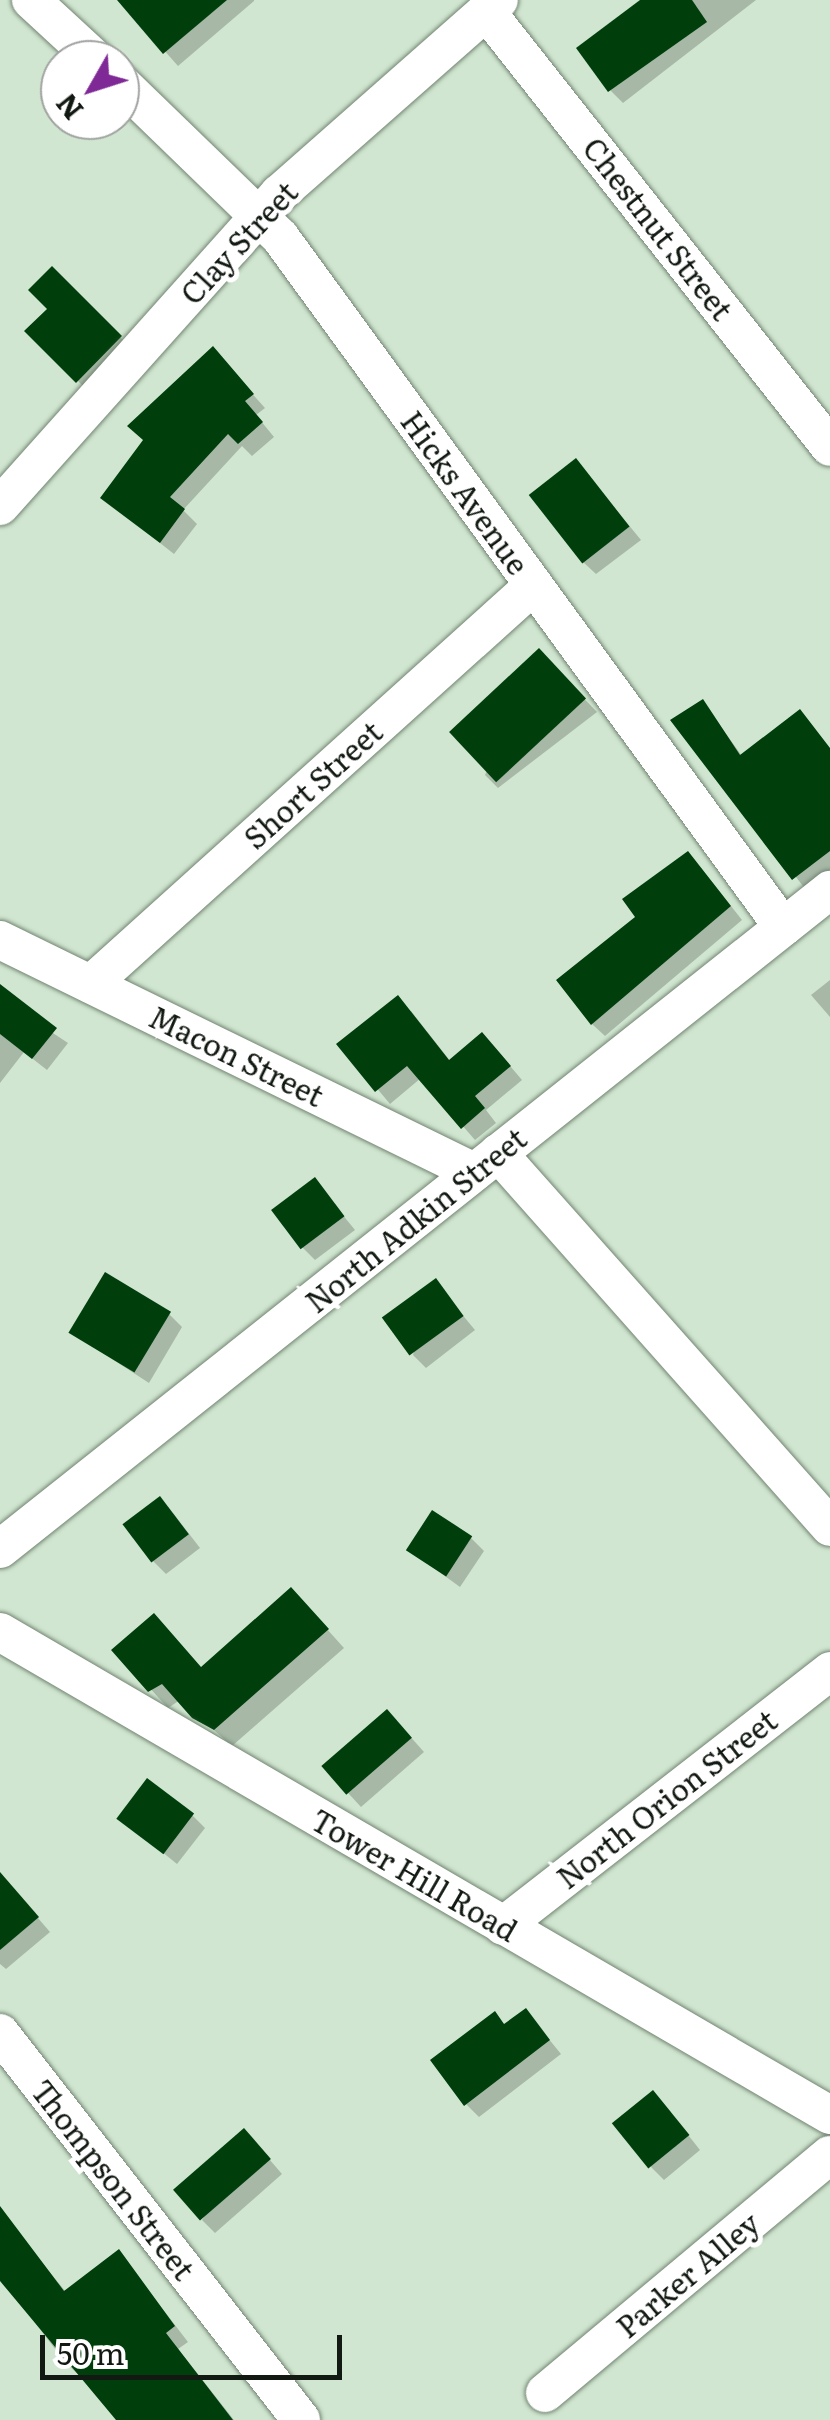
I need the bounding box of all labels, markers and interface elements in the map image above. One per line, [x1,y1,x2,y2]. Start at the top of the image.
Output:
north arrow [40,40,140,140]
text: N [45,85,92,130]
street label: Chestnut Street [577,130,741,326]
street label: Clay Street [172,173,304,311]
street label: Hicks Avenue [395,403,537,581]
street label: Short Street [236,713,388,855]
street label: Macon Street [144,997,330,1113]
street label: North Adkin Street [298,1119,532,1319]
street label: North Orion Street [549,1701,783,1895]
street label: Tower Hill Road [305,1800,525,1948]
street label: Thompson Street [25,2072,203,2286]
street label: Parker Alley [608,2204,766,2344]
scale bar [45,2315,348,2377]
text: 50 m [57,2330,125,2374]

